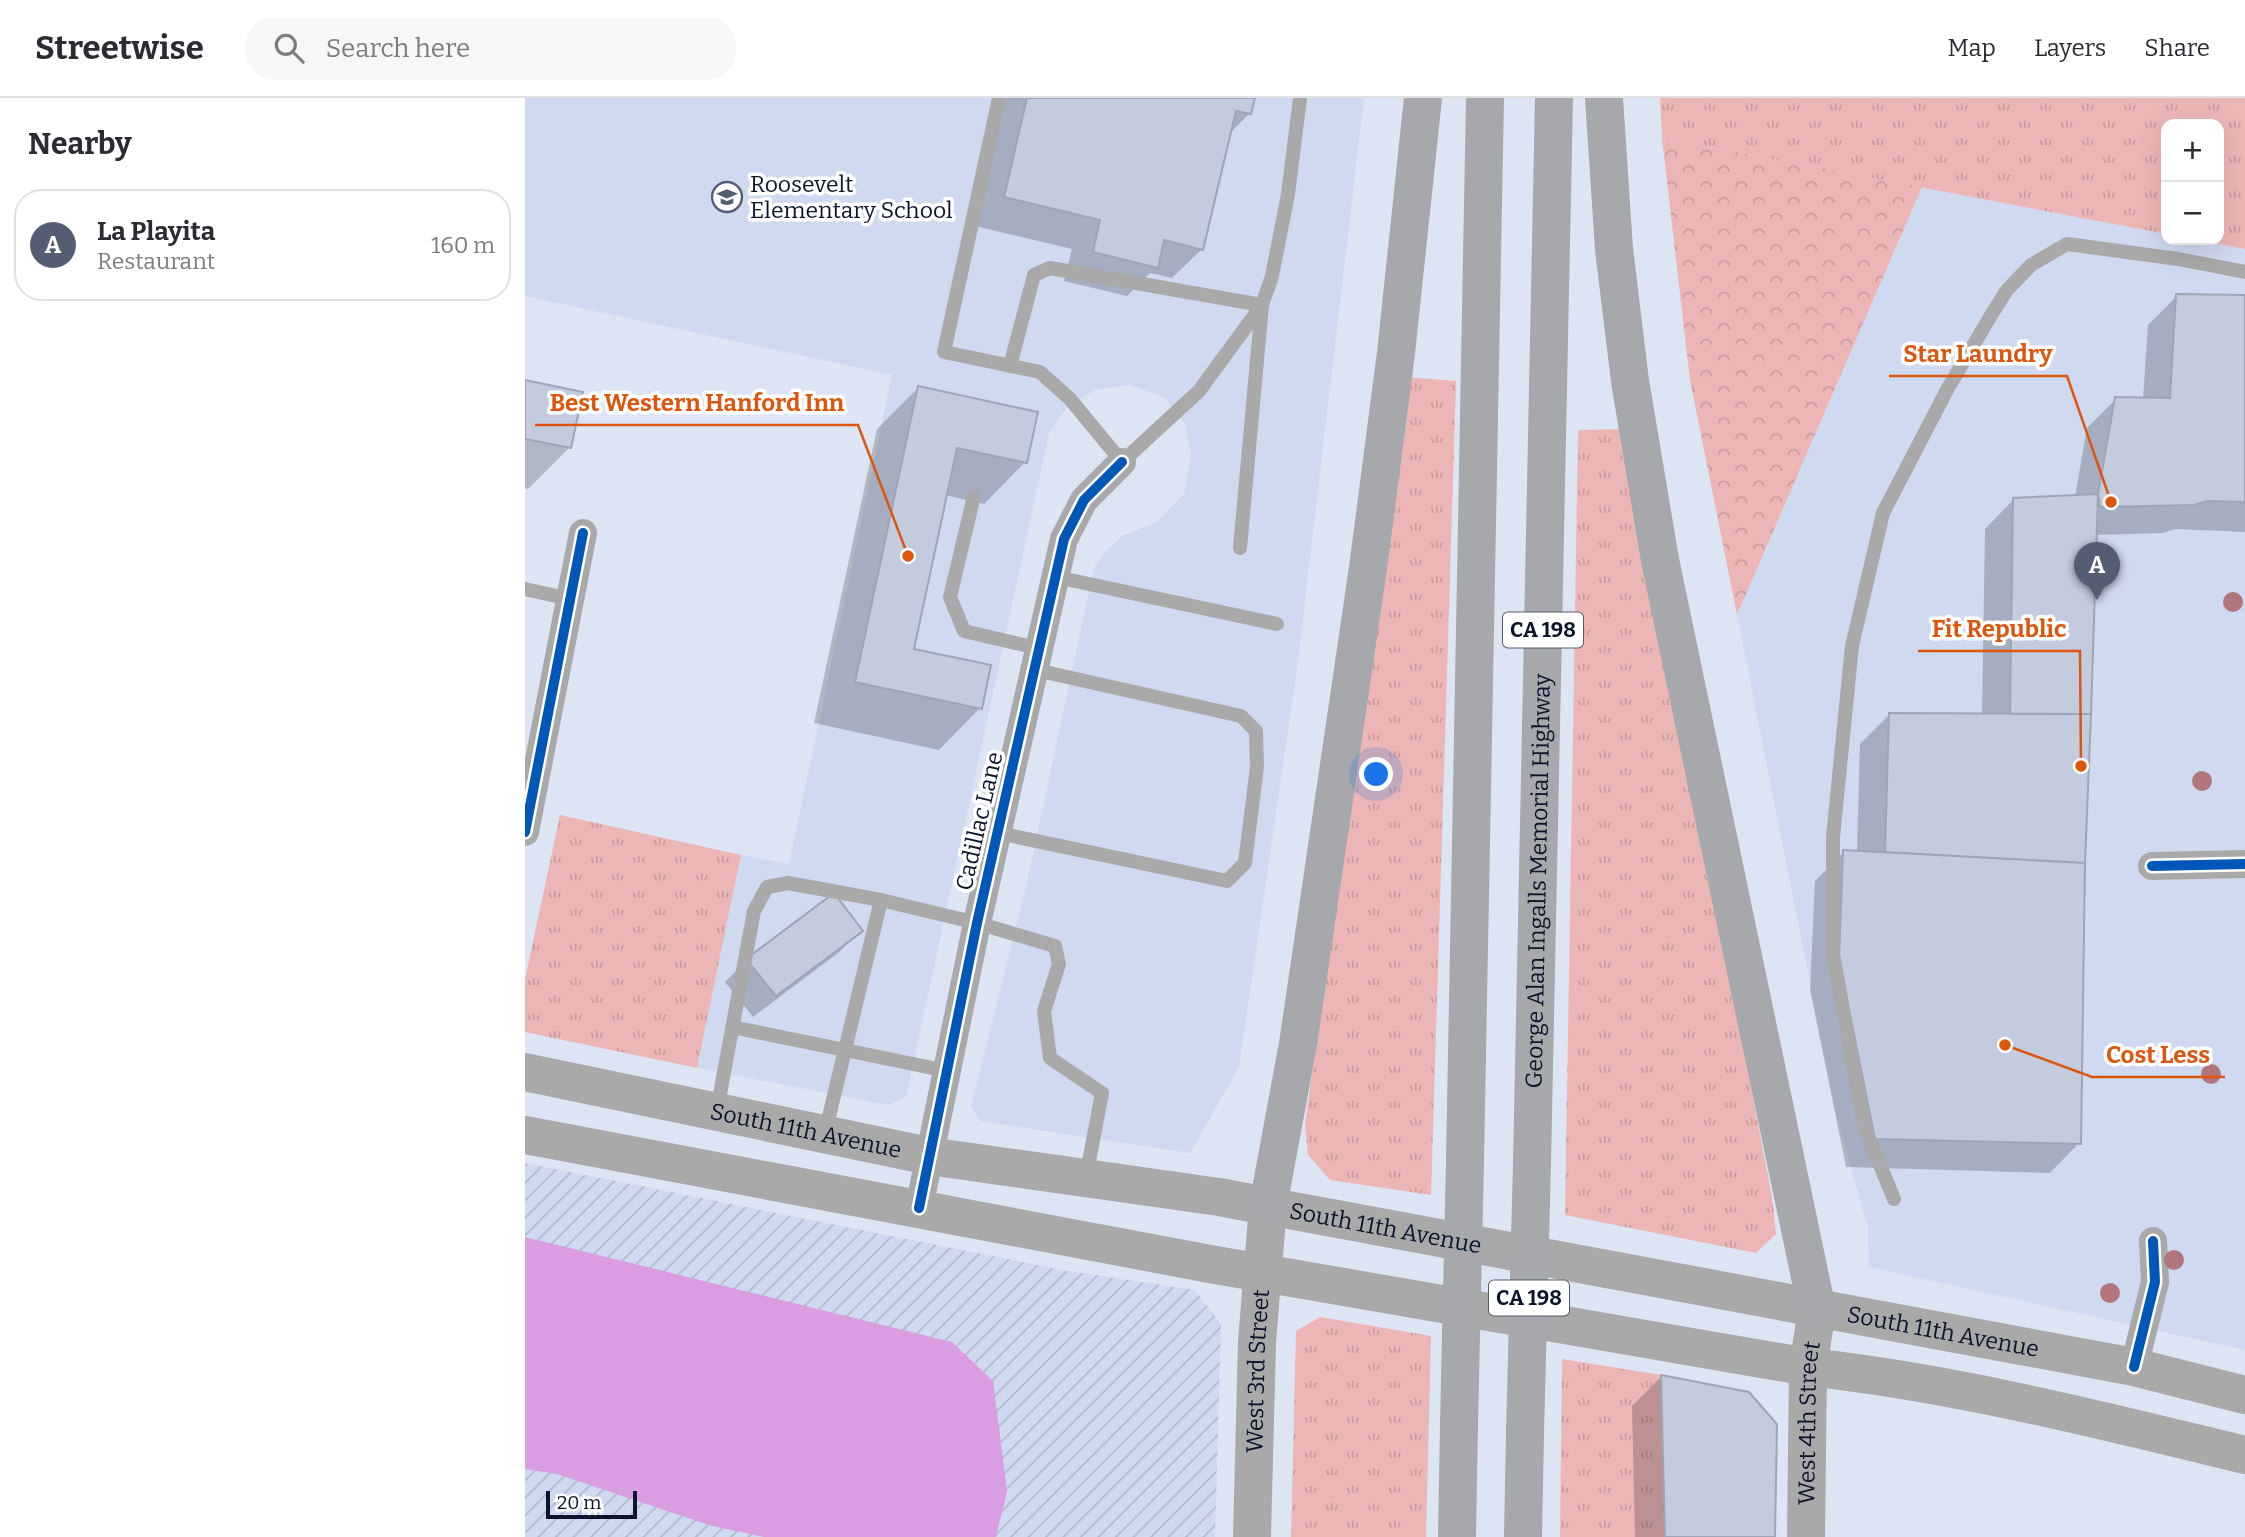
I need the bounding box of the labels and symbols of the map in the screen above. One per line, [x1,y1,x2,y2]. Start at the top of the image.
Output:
place label: Roosevelt Elementary School [750,170,953,224]
school or university icon: Roosevelt Elementary School [710,180,744,214]
callout: Star Laundry [1889,331,2067,376]
text: Star Laundry [1903,340,2053,368]
callout: Best Western Hanford Inn [535,380,858,425]
text: Best Western Hanford Inn [550,389,845,417]
pin: A [2074,542,2120,600]
callout: Fit Republic [1918,606,2080,651]
road number: CA 198 [1503,612,1583,648]
text: Fit Republic [1932,615,2066,643]
street label: George Alan Ingalls Memorial Highway [1520,673,1556,1089]
street label: Cadillac Lane [949,749,1009,893]
your location [1359,757,1393,791]
callout: Cost Less [2092,1032,2225,1077]
text: Cost Less [2106,1041,2210,1069]
street label: South 11th Avenue [708,1097,904,1164]
street label: South 11th Avenue [1287,1196,1484,1260]
road number: CA 198 [1489,1280,1569,1316]
street label: West 3rd Street [1240,1288,1275,1453]
street label: South 11th Avenue [1845,1300,2041,1363]
street label: West 4th Street [1792,1339,1826,1505]
scale bar [546,1488,637,1520]

